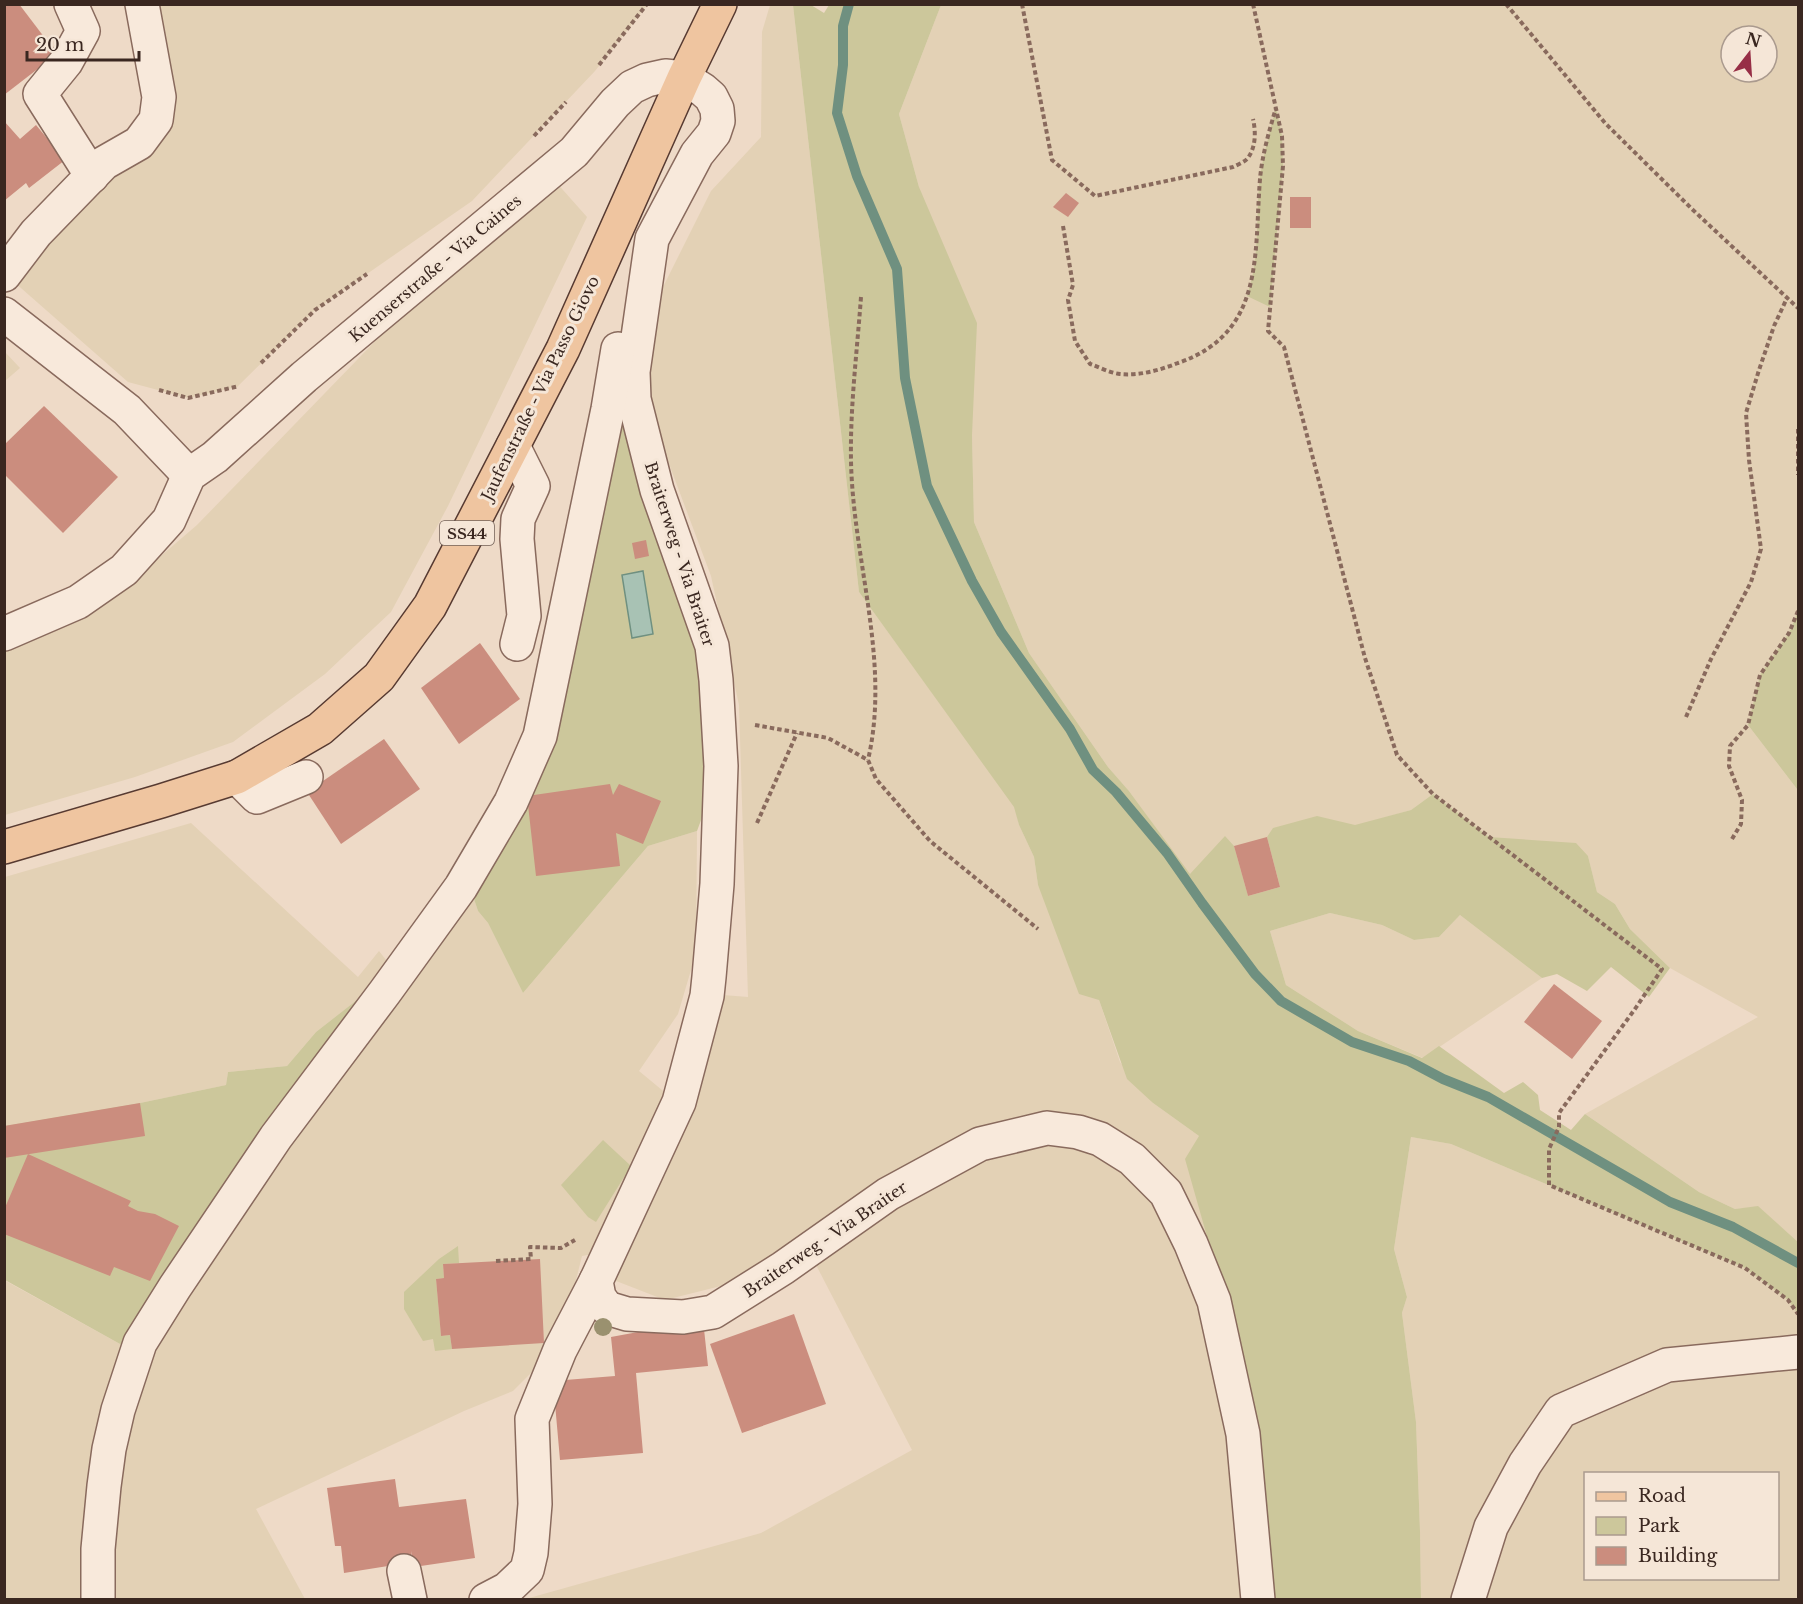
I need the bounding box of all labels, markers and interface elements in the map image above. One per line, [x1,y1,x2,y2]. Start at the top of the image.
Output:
scale bar [27,24,140,62]
north arrow [1719,24,1779,84]
text: N [1743,28,1764,51]
text: 20 m [36,34,84,56]
street label: Kuenserstraße - Via Caines [345,190,525,346]
street label: Jaufenstraße - Via Passo Giovo [476,272,603,505]
street label: Braiterweg - Via Braiter [641,459,719,649]
road number: SS44 [440,521,494,545]
street label: Braiterweg - Via Braiter [739,1177,911,1301]
legend [1584,1472,1779,1580]
text: Road [1638,1485,1686,1507]
text: Park [1638,1515,1680,1537]
text: Building [1638,1545,1717,1567]

